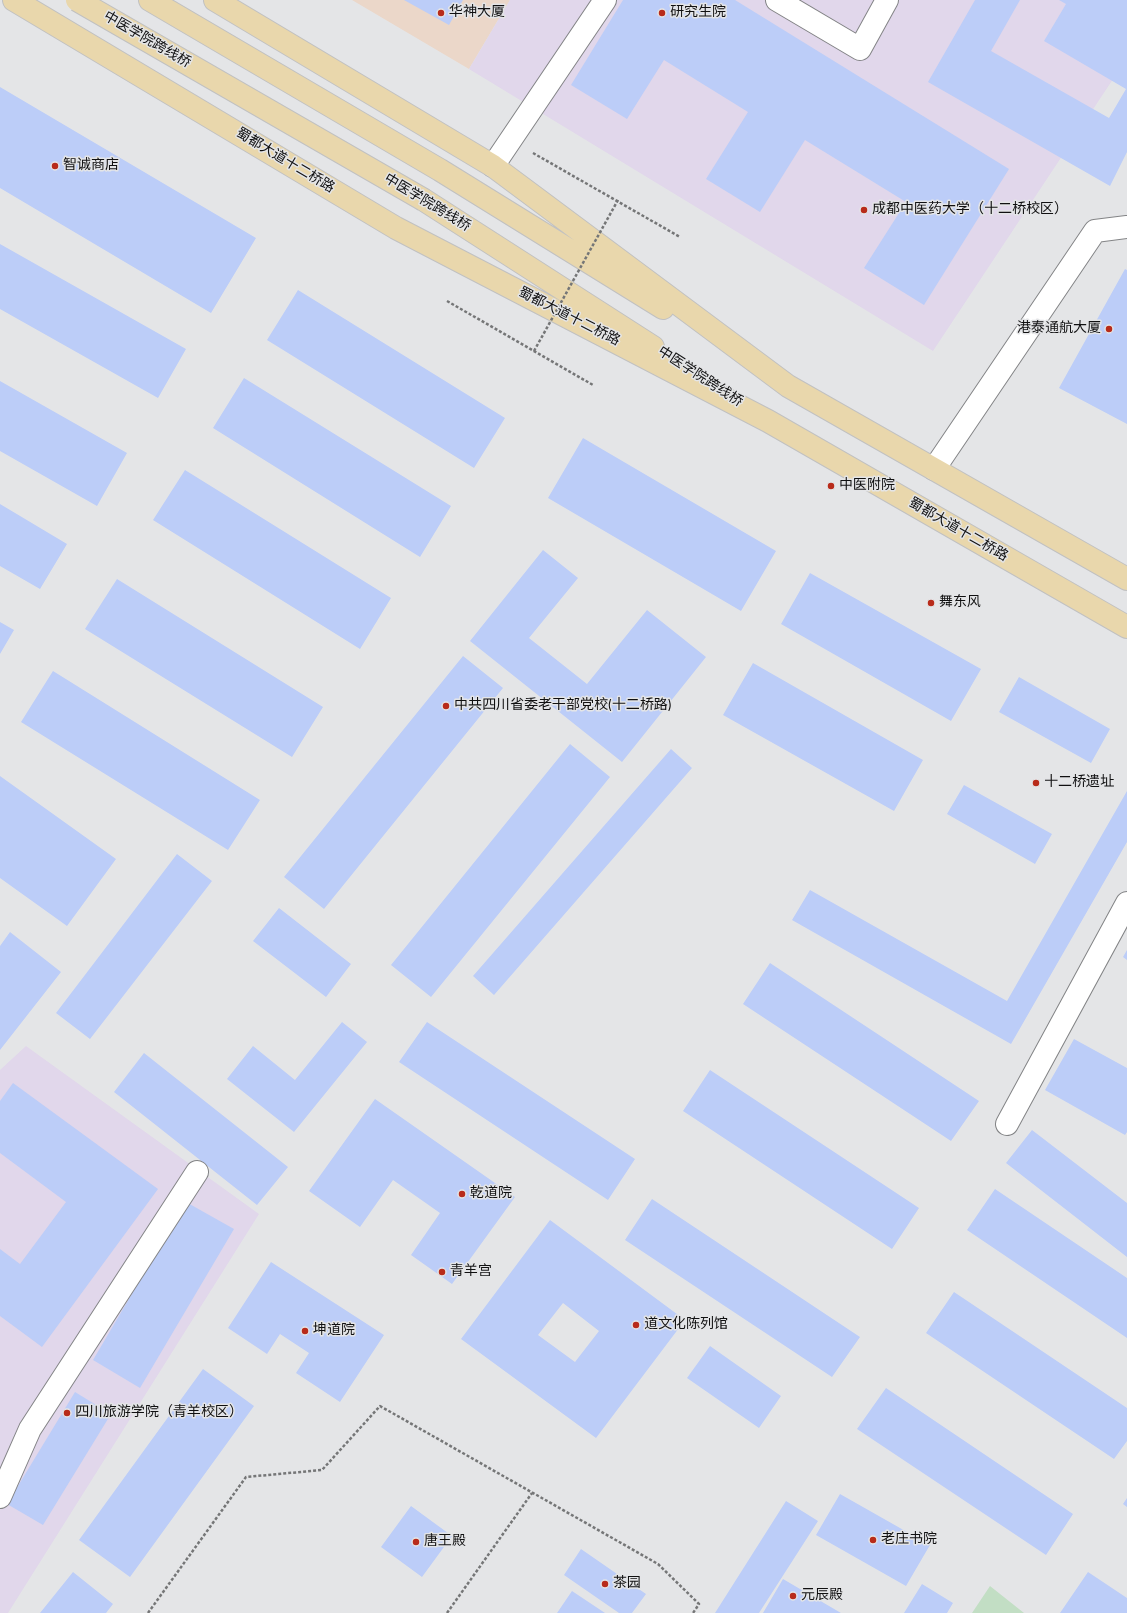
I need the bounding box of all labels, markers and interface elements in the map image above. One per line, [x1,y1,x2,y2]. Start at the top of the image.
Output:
place label: 华神大厦 [449,5,505,21]
place label: 研究生院 [670,5,726,21]
street label: 中医学院跨线桥 [100,8,194,72]
marker: 华神大厦 [436,8,446,18]
marker: 研究生院 [657,8,667,18]
street label: 蜀都大道十二桥路 [233,125,337,197]
place label: 智诚商店 [63,158,119,174]
marker: 智诚商店 [50,161,60,171]
street label: 中医学院跨线桥 [381,171,473,235]
place label: 成都中医药大学（十二桥校区） [872,202,1068,218]
marker: 成都中医药大学（十二桥校区） [859,205,869,215]
street label: 蜀都大道十二桥路 [515,284,623,350]
place label: 港泰通航大厦 [1017,321,1101,337]
marker: 港泰通航大厦 [1104,324,1114,334]
street label: 中医学院跨线桥 [654,343,746,411]
place label: 中医附院 [839,478,895,494]
marker: 中医附院 [826,481,836,491]
street label: 蜀都大道十二桥路 [905,495,1011,565]
place label: 舞东风 [939,595,981,611]
marker: 舞东风 [926,598,936,608]
place label: 中共四川省委老干部党校(十二桥路) [454,698,671,714]
marker: 中共四川省委老干部党校(十二桥路) [441,701,451,711]
place label: 十二桥遗址 [1044,775,1114,791]
marker: 十二桥遗址 [1031,778,1041,788]
place label: 乾道院 [470,1186,512,1202]
marker: 乾道院 [457,1189,467,1199]
place label: 青羊宫 [450,1264,492,1280]
marker: 青羊宫 [437,1267,447,1277]
place label: 道文化陈列馆 [644,1317,728,1333]
marker: 道文化陈列馆 [631,1320,641,1330]
place label: 坤道院 [313,1323,355,1339]
marker: 坤道院 [300,1326,310,1336]
place label: 四川旅游学院（青羊校区） [75,1405,243,1421]
marker: 四川旅游学院（青羊校区） [62,1408,72,1418]
place label: 老庄书院 [881,1532,937,1548]
place label: 唐王殿 [424,1534,466,1550]
marker: 老庄书院 [868,1535,878,1545]
marker: 唐王殿 [411,1537,421,1547]
place label: 茶园 [613,1576,641,1592]
marker: 茶园 [600,1579,610,1589]
place label: 元辰殿 [801,1588,843,1604]
marker: 元辰殿 [788,1591,798,1601]

